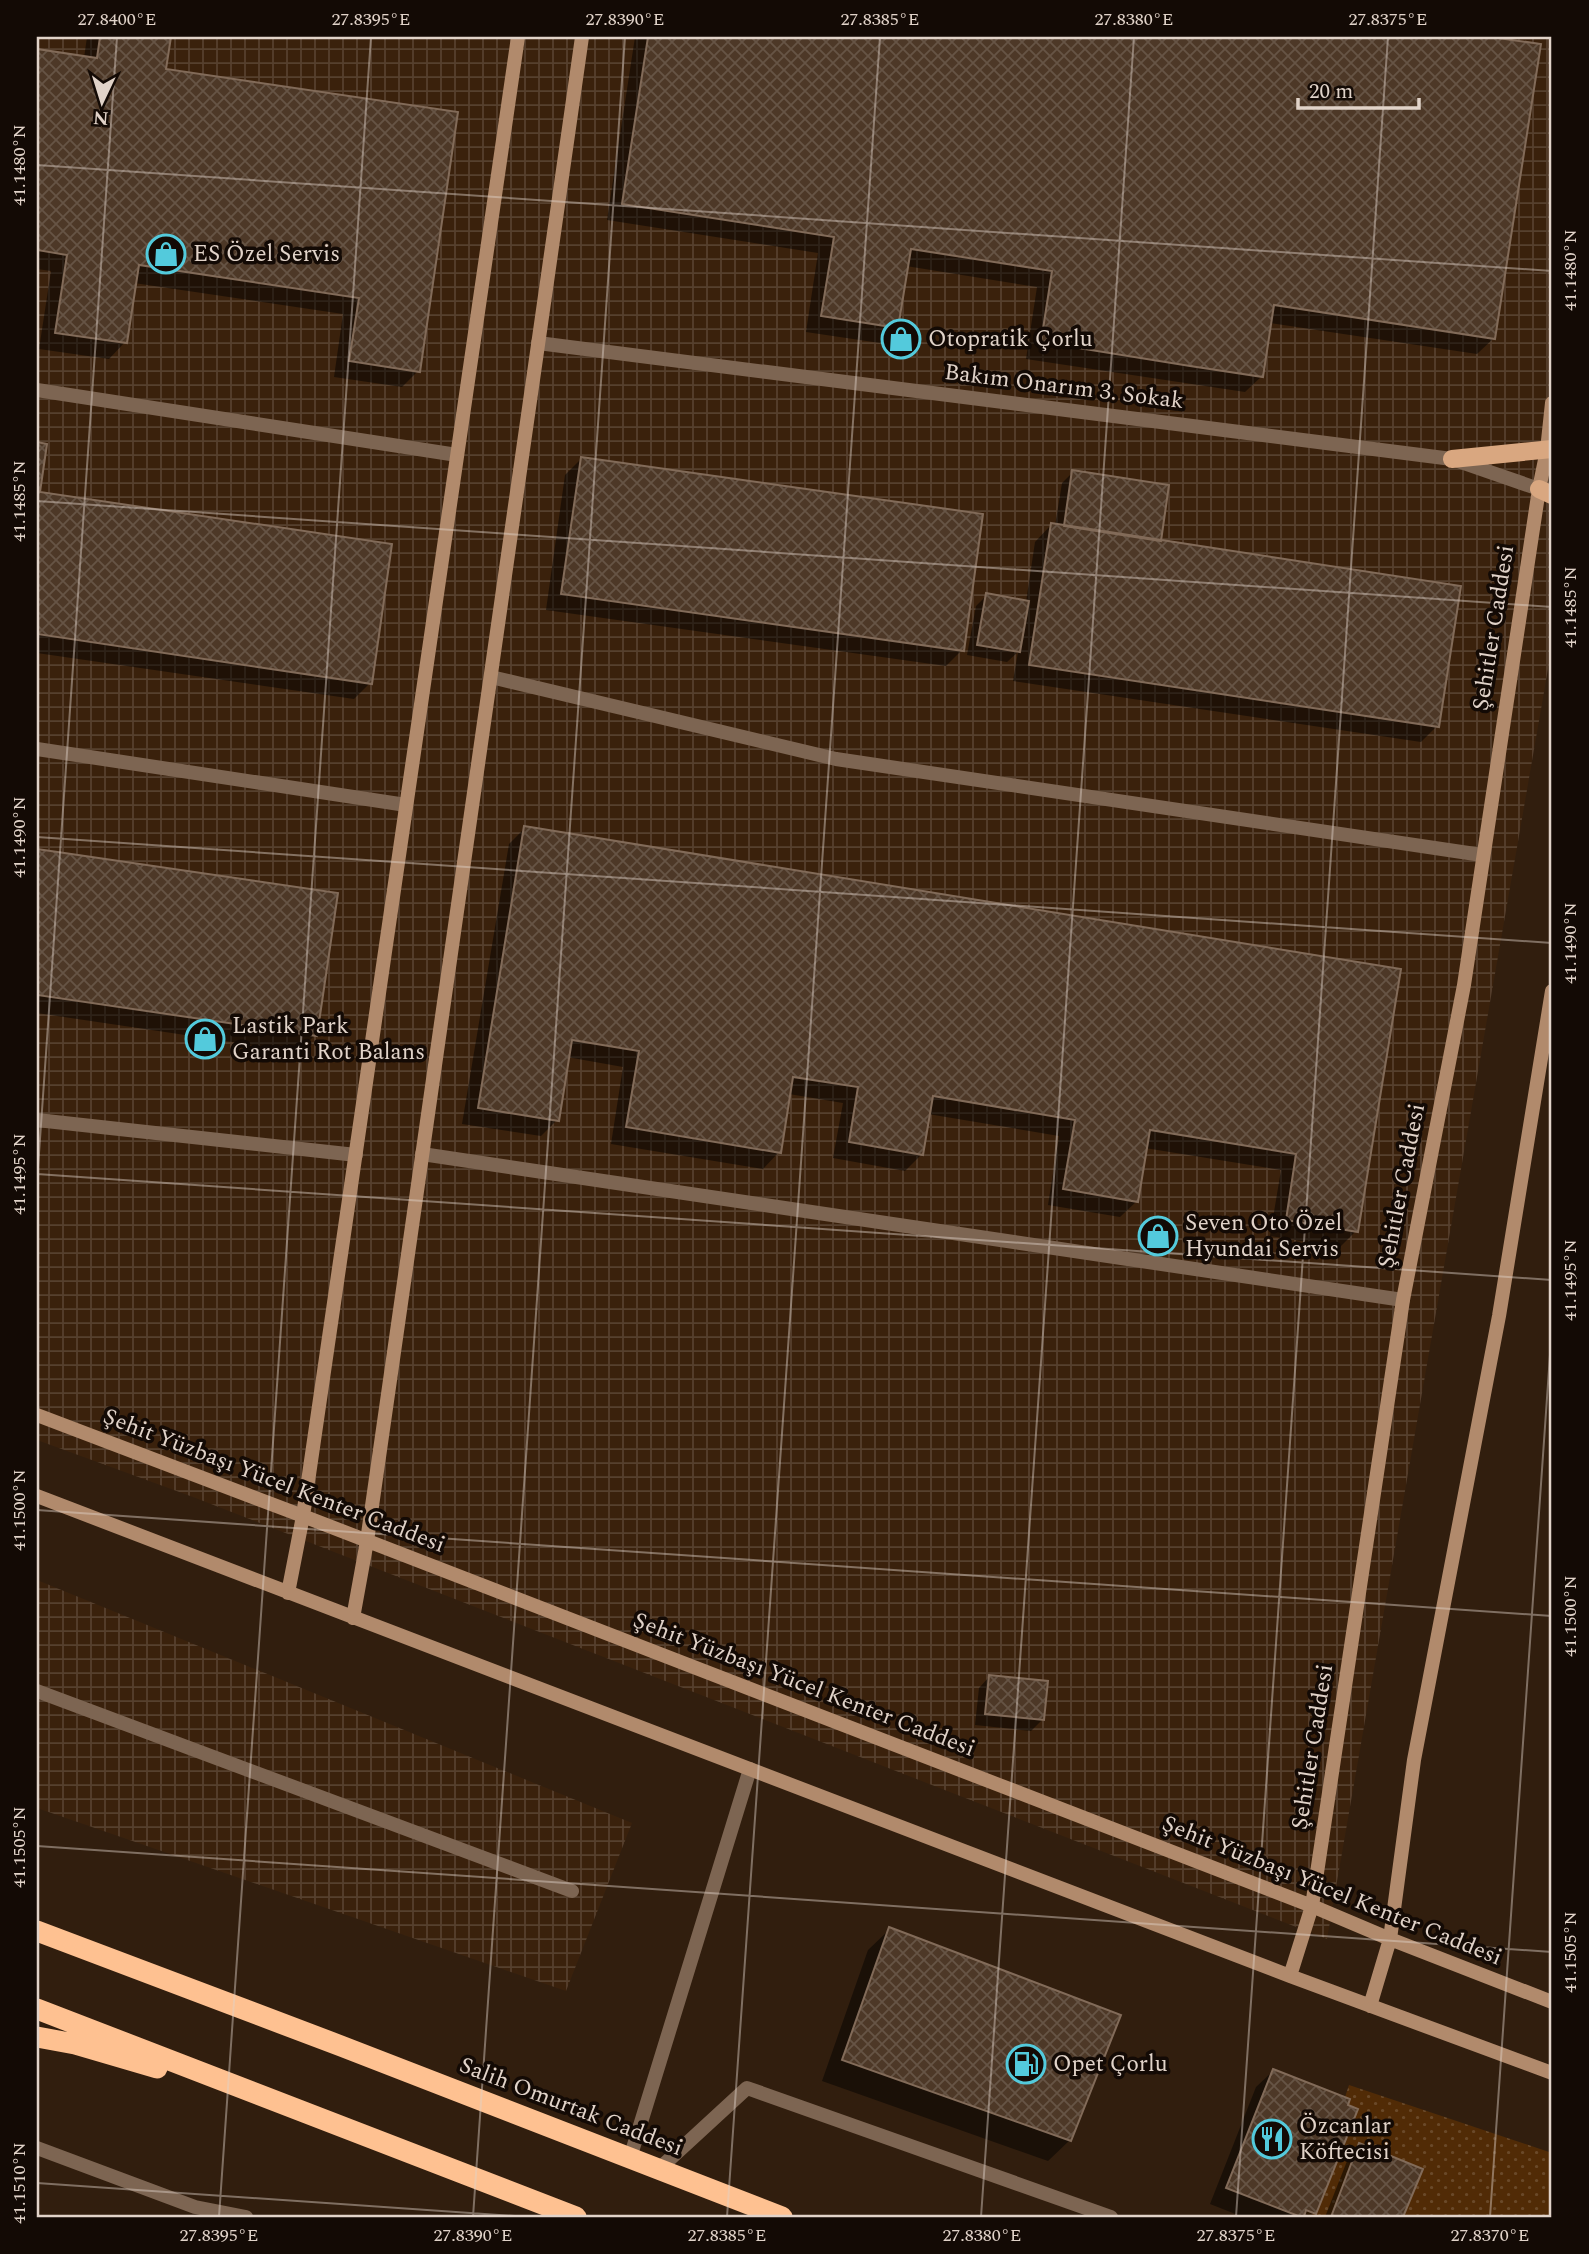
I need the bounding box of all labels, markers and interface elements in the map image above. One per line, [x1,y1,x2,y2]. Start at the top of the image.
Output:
text: 27.8400°E [77,6,157,33]
text: 27.8395°E [331,6,411,33]
text: 27.8390°E [585,6,665,33]
text: 27.8385°E [840,6,920,33]
text: 27.8380°E [1094,6,1174,33]
text: 27.8375°E [1348,6,1428,33]
north arrow [66,66,136,136]
scale bar [1298,66,1419,110]
text: 20 m [1309,76,1353,108]
text: N [92,102,110,132]
text: 41.1480°N [6,124,33,206]
text: 41.1480°N [1557,229,1584,311]
shop icon: ES Özel Servis [145,233,187,275]
place label: ES Özel Servis [193,237,340,272]
shop icon: Otopratik Çorlu [880,318,922,360]
place label: Otopratik Çorlu [928,322,1093,357]
street label: Bakım Onarım 3. Sokak [942,355,1186,419]
text: 41.1485°N [6,460,33,542]
street label: Şehitler Caddesi [1464,543,1524,713]
text: 41.1485°N [1557,566,1584,648]
text: 41.1490°N [6,796,33,878]
text: 41.1490°N [1557,902,1584,984]
place label: Lastik Park Garanti Rot Balans [232,1009,425,1070]
shop icon: Lastik Park Garanti Rot Balans [184,1018,226,1060]
street label: Şehitler Caddesi [1369,1101,1435,1271]
text: 41.1495°N [6,1133,33,1215]
place label: Seven Oto Özel Hyundai Servis [1185,1206,1342,1267]
shop icon: Seven Oto Özel Hyundai Servis [1137,1215,1179,1257]
text: 41.1495°N [1557,1239,1584,1321]
street label: Şehit Yüzbaşı Yücel Kenter Caddesi [98,1399,450,1563]
text: 41.1500°N [6,1469,33,1551]
text: 41.1500°N [1557,1575,1584,1657]
street label: Şehit Yüzbaşı Yücel Kenter Caddesi [628,1603,980,1767]
street label: Şehitler Caddesi [1283,1662,1343,1832]
text: 41.1505°N [6,1806,33,1888]
street label: Şehit Yüzbaşı Yücel Kenter Caddesi [1157,1807,1507,1975]
text: 41.1505°N [1557,1911,1584,1993]
fuel station icon: Opet Çorlu [1005,2043,1047,2085]
place label: Opet Çorlu [1053,2047,1168,2082]
street label: Salih Omurtak Caddesi [454,2048,688,2166]
place label: Özcanlar Köftecisi [1299,2109,1391,2170]
restaurant icon: Özcanlar Köftecisi [1251,2118,1293,2160]
text: 41.1510°N [6,2142,33,2224]
text: 27.8395°E [179,2222,259,2249]
text: 27.8390°E [433,2222,513,2249]
text: 27.8385°E [687,2222,767,2249]
text: 27.8380°E [942,2222,1022,2249]
text: 27.8375°E [1196,2222,1276,2249]
text: 27.8370°E [1450,2222,1530,2249]

